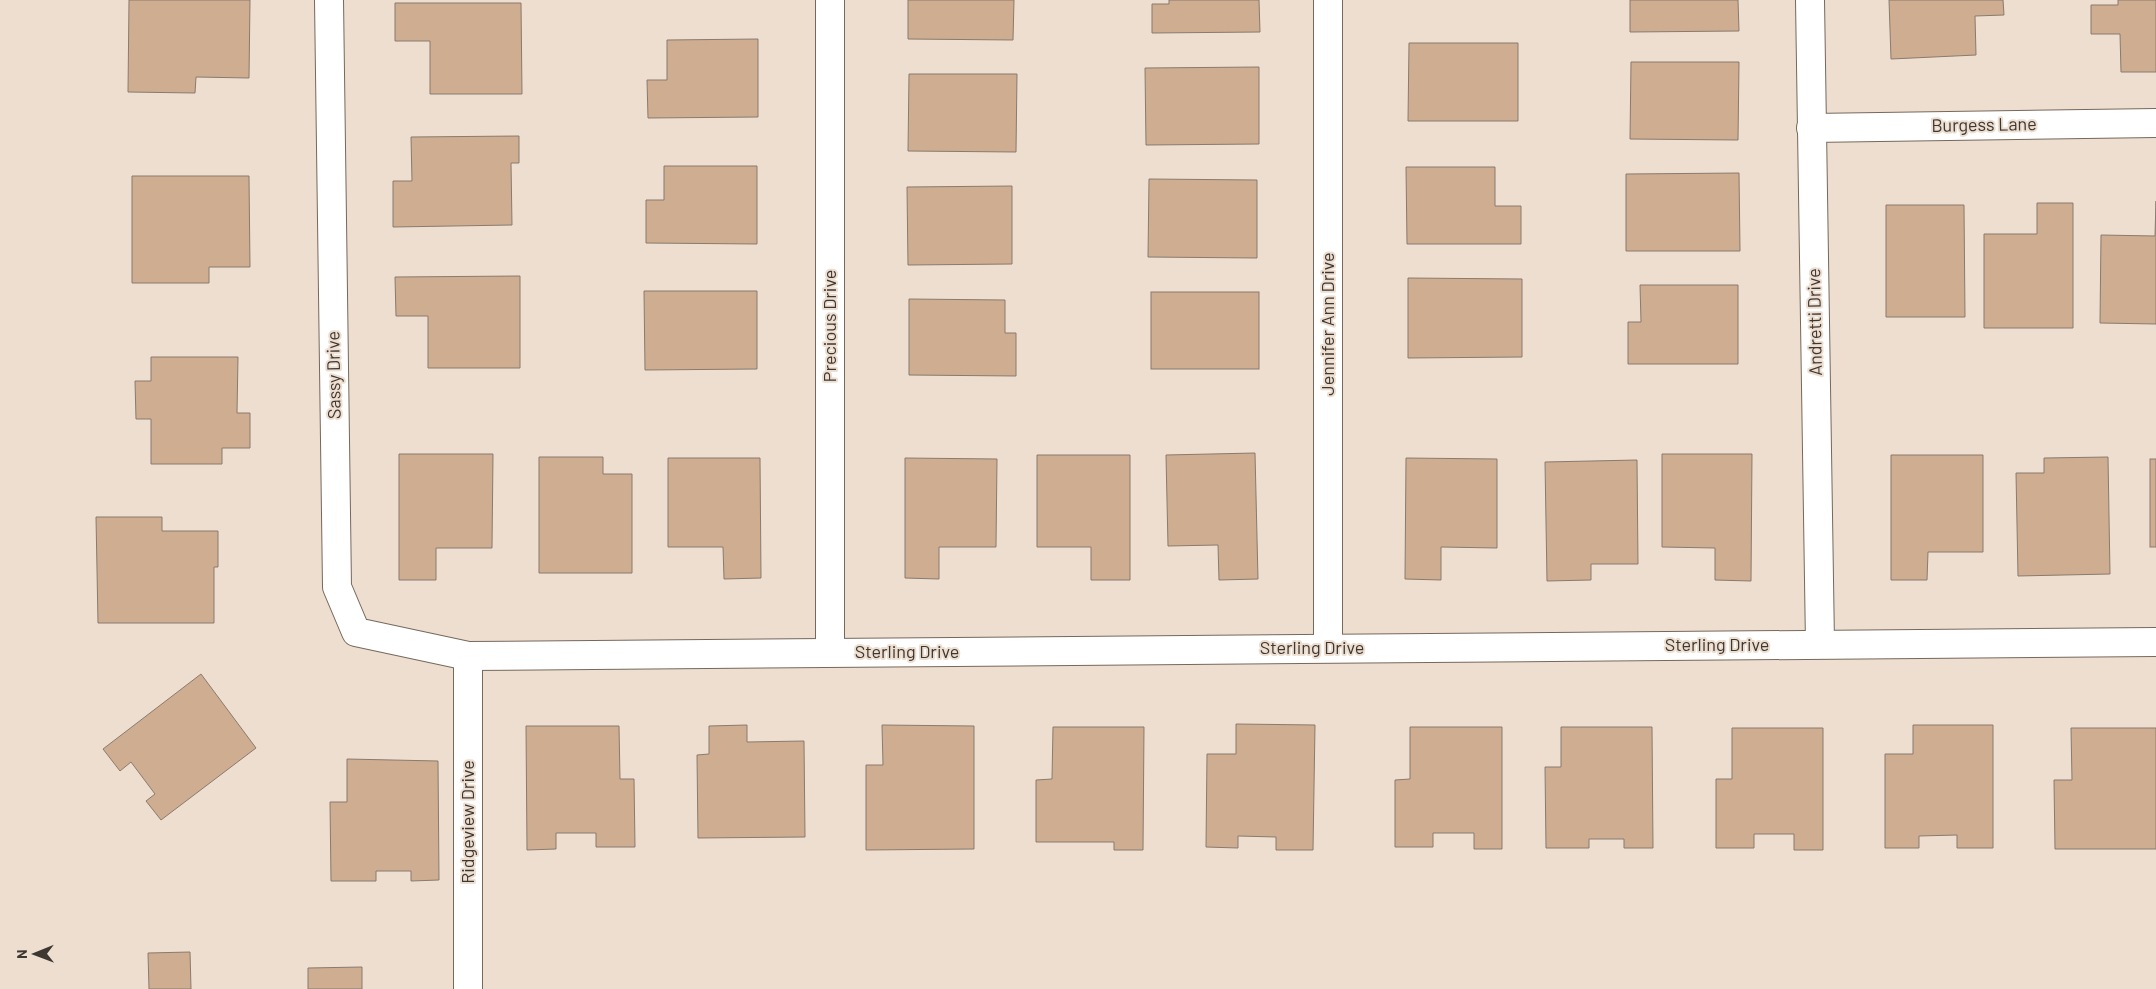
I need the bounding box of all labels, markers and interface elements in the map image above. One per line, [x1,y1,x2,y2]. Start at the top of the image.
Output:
street label: Burgess Lane [1931,112,2037,136]
street label: Jennifer Ann Drive [1316,252,1338,396]
street label: Andretti Drive [1802,268,1826,376]
street label: Precious Drive [818,270,840,382]
street label: Sassy Drive [321,331,345,419]
street label: Sterling Drive [1665,633,1769,655]
street label: Sterling Drive [1260,636,1364,658]
street label: Sterling Drive [855,640,959,662]
street label: Ridgeview Drive [456,760,478,884]
north arrow [10,929,60,979]
text: N [13,949,30,959]

